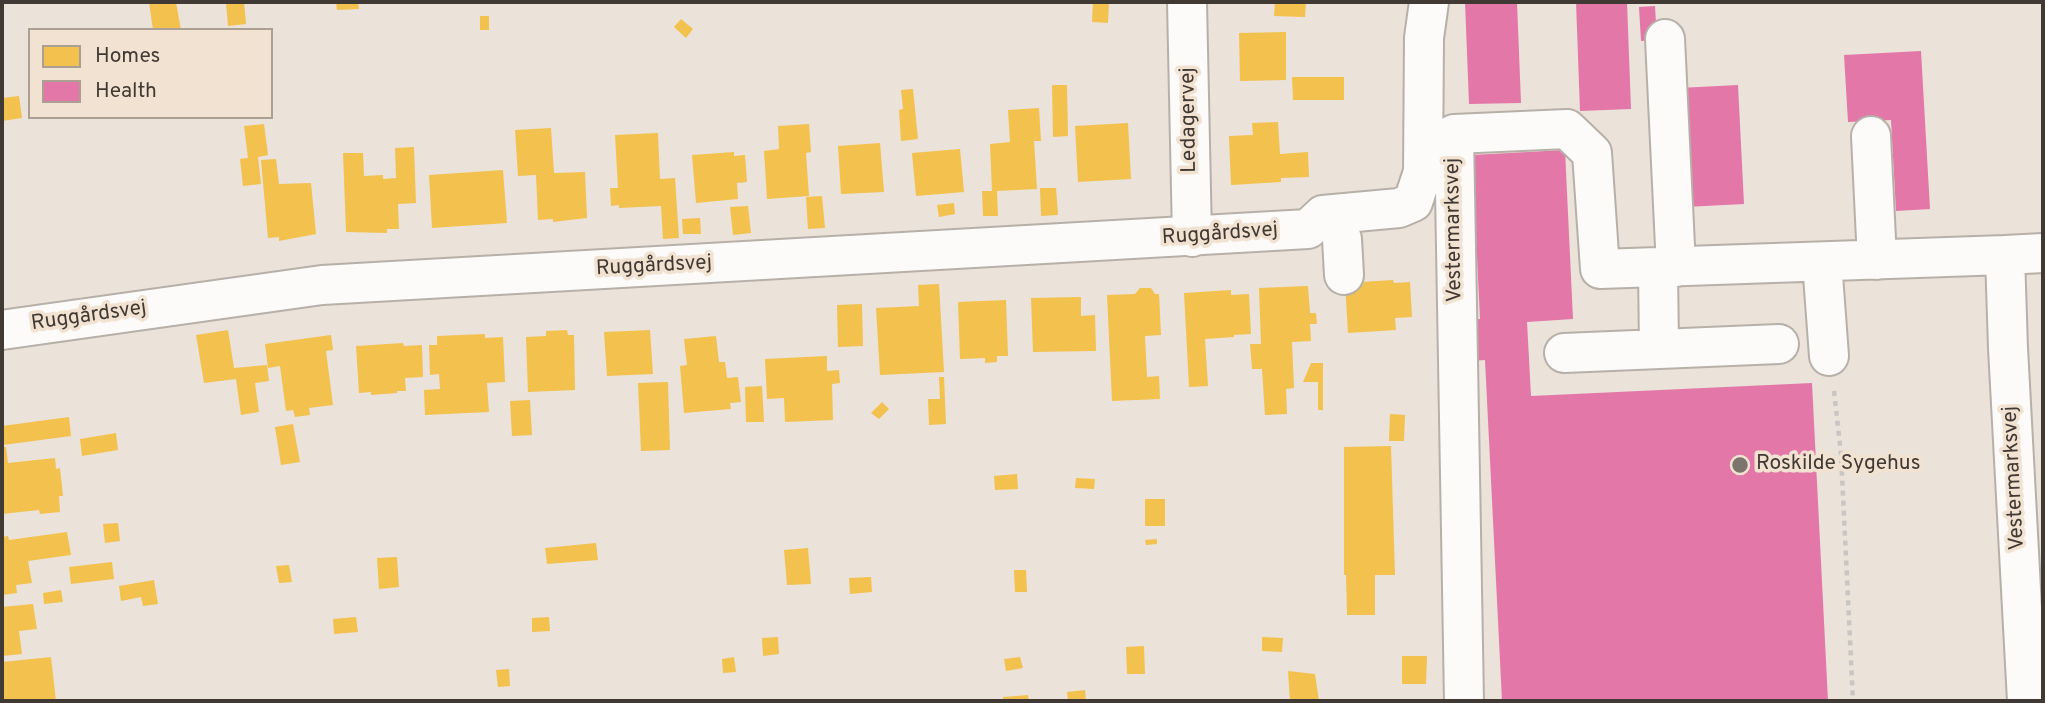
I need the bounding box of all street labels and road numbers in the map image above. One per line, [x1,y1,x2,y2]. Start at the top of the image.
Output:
street label: Ledagervej [1176,67,1204,173]
street label: Vestermarksvej [1441,158,1469,302]
street label: Ruggårdsvej [1161,218,1279,252]
street label: Ruggårdsvej [595,251,713,283]
street label: Ruggårdsvej [30,296,148,338]
street label: Vestermarksvej [1999,405,2031,551]

